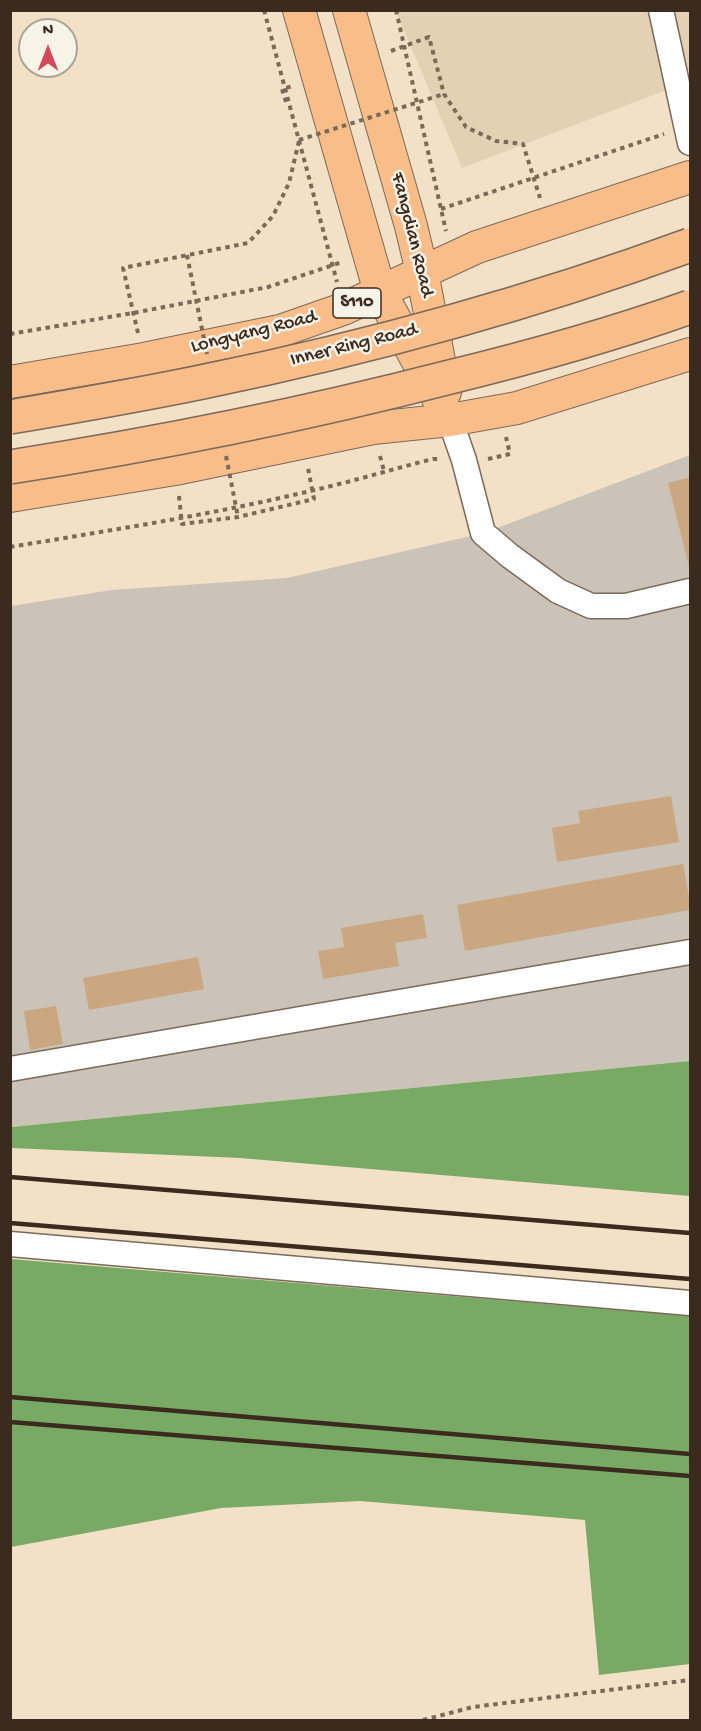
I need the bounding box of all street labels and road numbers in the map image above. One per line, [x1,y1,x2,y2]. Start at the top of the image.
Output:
street label: Fangdian Road [384,170,438,300]
road number: S110 [333,288,381,318]
street label: Longyang Road [189,306,319,360]
street label: Inner Ring Road [288,319,420,373]

